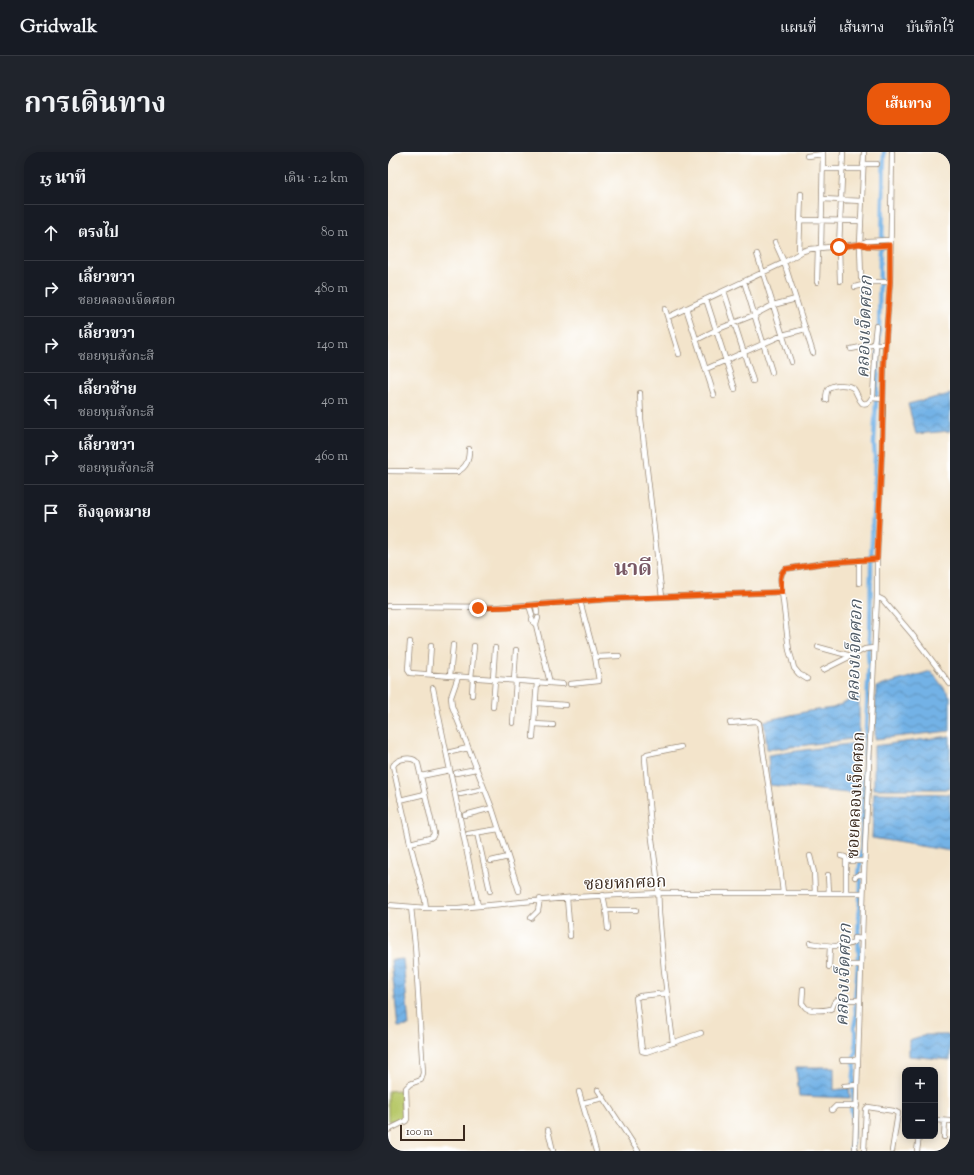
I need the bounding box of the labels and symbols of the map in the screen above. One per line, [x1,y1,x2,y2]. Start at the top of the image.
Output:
route start [830,238,848,256]
water label: คลองเจ็ดศอก [851,274,881,379]
district label: นาดี [614,555,652,585]
water label: คลองเจ็ดศอก [841,598,871,703]
route end [469,599,487,617]
street label: ซอยคลองเจ็ดศอก [842,731,872,859]
street label: ซอยหกศอก [583,871,667,897]
water label: คลองเจ็ดศอก [830,922,860,1027]
scale bar [400,1123,465,1142]

